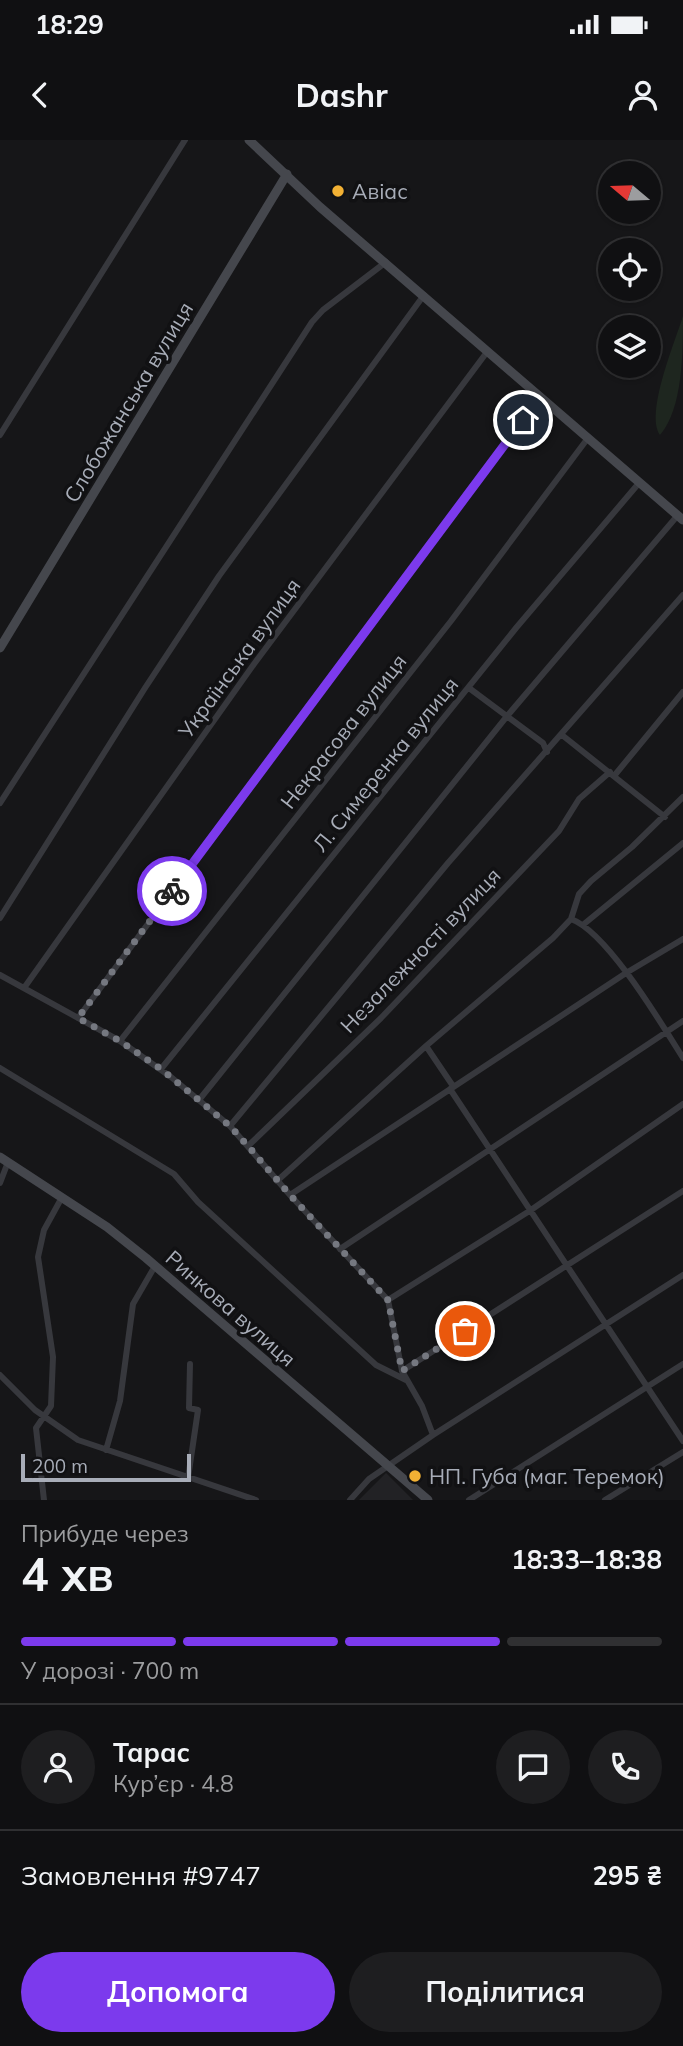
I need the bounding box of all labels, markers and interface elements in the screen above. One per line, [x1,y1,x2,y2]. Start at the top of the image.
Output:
text: 18:29 [35,8,104,41]
text: Dashr [295,75,388,115]
icon: back [21,76,59,114]
icon: person [624,76,662,114]
north arrow [598,161,662,224]
map controls [598,161,661,378]
place label: Авіас [352,178,408,204]
marker: Авіас [330,183,346,199]
button: locate [598,238,661,301]
street label: Слобожанська вулиця [58,297,198,507]
button: layers [598,315,661,378]
pin [493,390,553,450]
icon: home [504,401,542,439]
street label: Українська вулиця [172,573,306,744]
street label: Некрасова вулиця [275,648,411,814]
street label: Л. Симеренка вулиця [307,671,463,857]
courier [137,856,207,926]
street label: Незалежності вулиця [334,862,506,1038]
icon: bike [153,872,191,910]
street label: Ринкова вулиця [161,1245,301,1371]
pin [435,1301,495,1361]
icon: bag [446,1312,484,1350]
scale bar [21,1451,191,1483]
text: 200 m [32,1454,88,1478]
place label: НП. Губа (маг. Теремок) [429,1463,665,1489]
marker: НП. Губа (маг. Теремок) [407,1468,423,1484]
text: Прибуде через [21,1519,189,1548]
text: 18:33–18:38 [511,1543,662,1576]
text: 4 хв [21,1545,114,1603]
text: У дорозі · 700 m [21,1656,199,1685]
button: person [21,1730,95,1804]
button: chat [496,1730,570,1804]
button: phone [588,1730,662,1804]
text: Тарас [113,1736,190,1769]
text: Кур’єр · 4.8 [113,1769,234,1798]
text: Замовлення #9747 [21,1859,261,1892]
text: 295 ₴ [592,1859,662,1892]
button: Допомога [21,1952,335,2032]
button: Поділитися [349,1952,662,2032]

